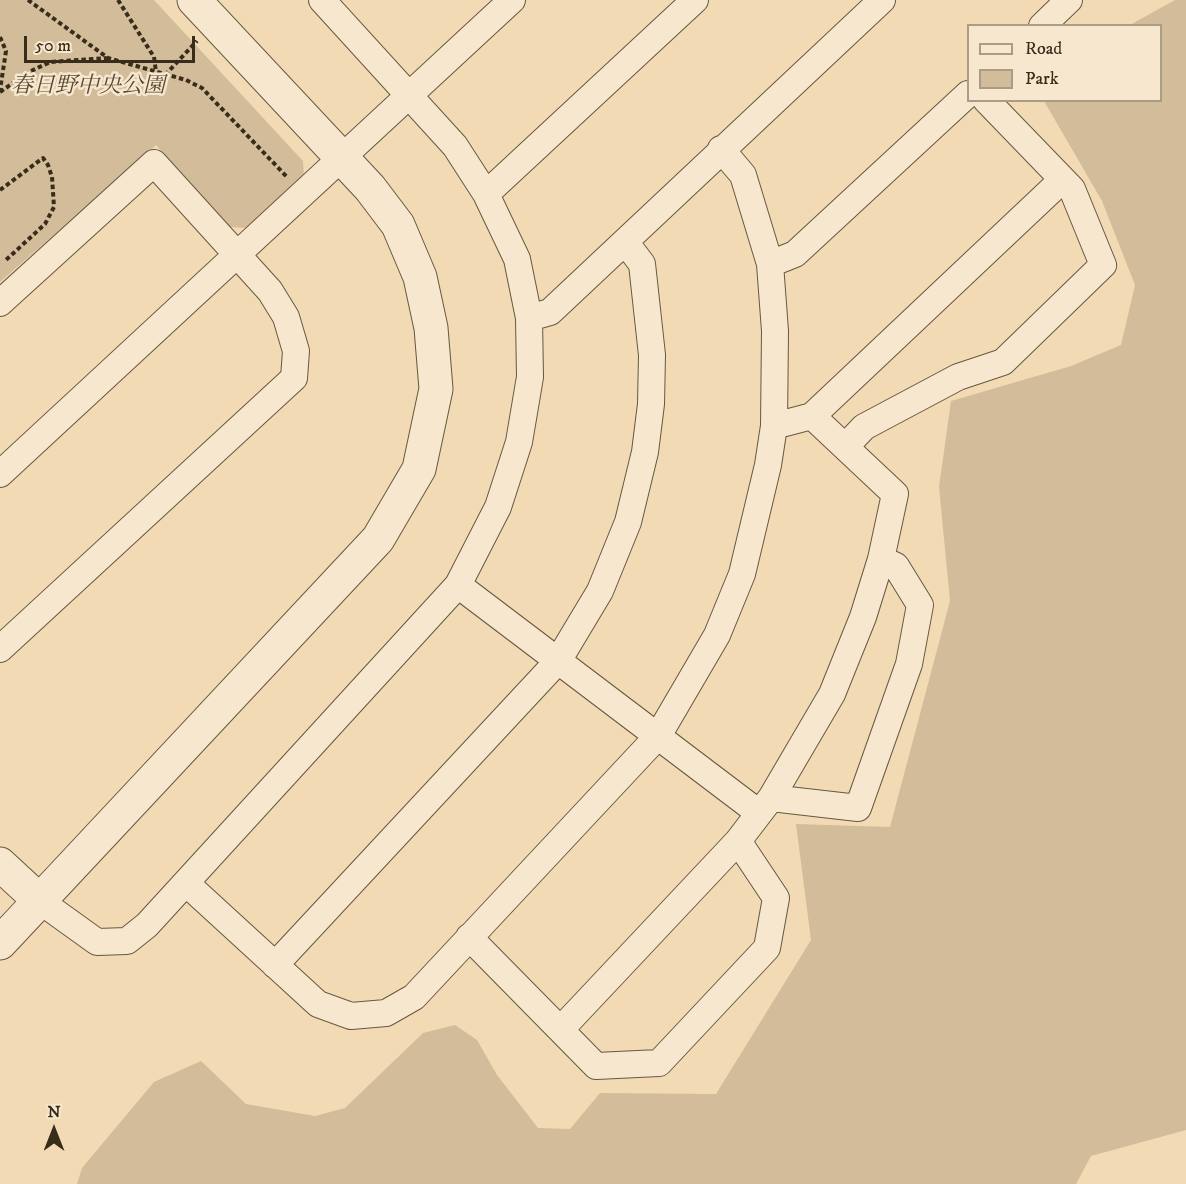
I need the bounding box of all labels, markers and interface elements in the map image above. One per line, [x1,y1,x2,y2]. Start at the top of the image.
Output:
scale bar [27,24,198,62]
legend [967,24,1162,102]
text: 50 m [35,35,71,57]
text: Road [1025,38,1062,60]
text: Park [1025,68,1059,90]
park label: 春日野中央公園 [11,74,165,100]
north arrow [24,1100,84,1160]
text: N [47,1102,61,1122]

